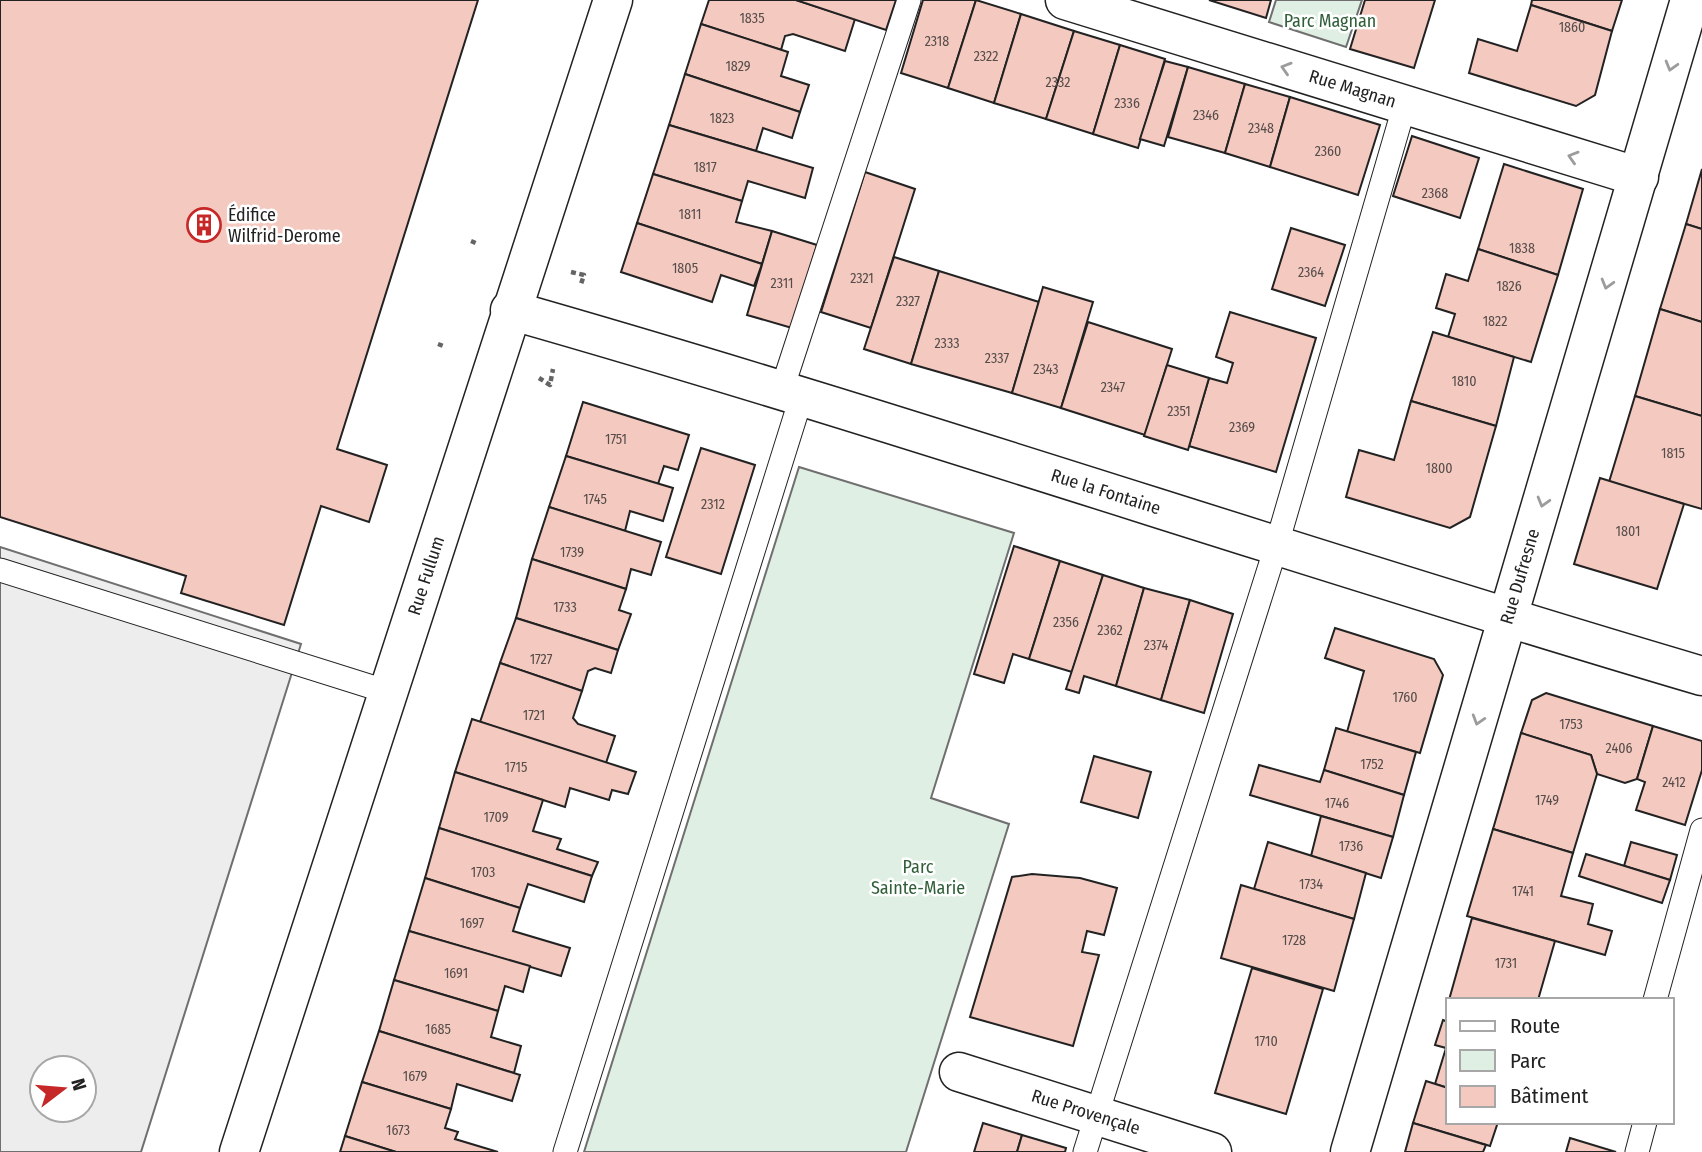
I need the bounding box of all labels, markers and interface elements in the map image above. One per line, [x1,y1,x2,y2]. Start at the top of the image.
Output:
house number: 1835 [739,10,765,27]
park label: Parc Magnan [1284,10,1376,32]
house number: 1860 [1559,19,1585,36]
house number: 2318 [925,33,949,50]
house number: 2322 [974,48,998,65]
house number: 1829 [725,58,751,75]
one-way arrow [1665,59,1679,71]
one-way arrow [1280,61,1292,76]
street label: Rue Magnan [1306,65,1399,112]
house number: 2332 [1046,74,1070,91]
house number: 2336 [1114,95,1140,112]
house number: 2346 [1193,107,1219,124]
house number: 1823 [710,110,734,127]
house number: 2348 [1248,120,1274,137]
house number: 2360 [1315,143,1341,160]
one-way arrow [1568,150,1580,165]
house number: 1817 [693,159,717,176]
house number: 2368 [1422,185,1448,202]
place label: Édifice Wilfrid-Derome [228,203,341,247]
building icon: Édifice Wilfrid-Derome [185,206,223,244]
house number: 1811 [679,206,701,223]
house number: 1838 [1509,240,1535,257]
house number: 1805 [672,260,698,277]
house number: 2364 [1298,264,1324,281]
house number: 2321 [850,270,874,287]
house number: 2311 [771,275,793,292]
house number: 1826 [1496,278,1522,295]
one-way arrow [1601,278,1616,290]
house number: 2327 [896,293,920,310]
house number: 1822 [1483,313,1507,330]
house number: 2333 [934,335,960,352]
house number: 2337 [985,350,1010,367]
house number: 2343 [1033,361,1059,378]
house number: 1810 [1452,373,1476,390]
house number: 2347 [1101,379,1126,396]
house number: 2351 [1167,403,1191,420]
house number: 2369 [1229,419,1255,436]
house number: 1751 [605,431,627,448]
house number: 1815 [1661,445,1685,462]
house number: 1800 [1425,460,1453,477]
street label: Rue la Fontaine [1048,464,1164,519]
house number: 1745 [583,491,607,508]
house number: 2312 [701,496,725,513]
one-way arrow [1537,496,1552,508]
house number: 1801 [1616,523,1640,540]
street label: Rue Dufresne [1495,526,1544,627]
street label: Rue Fullum [403,533,449,618]
house number: 1739 [560,544,584,561]
house number: 1733 [553,599,577,616]
house number: 2356 [1053,614,1079,631]
house number: 2362 [1097,622,1123,639]
house number: 2374 [1144,637,1168,654]
house number: 1727 [530,651,553,668]
house number: 1760 [1392,689,1418,706]
house number: 1721 [523,707,545,724]
one-way arrow [1472,714,1487,726]
house number: 1753 [1559,716,1583,733]
house number: 2406 [1606,740,1633,757]
house number: 1752 [1360,756,1384,773]
house number: 1715 [505,759,527,776]
house number: 2412 [1662,774,1686,791]
house number: 1749 [1535,792,1559,809]
house number: 1746 [1325,795,1349,812]
house number: 1709 [484,809,509,826]
house number: 1736 [1339,838,1363,855]
park label: Parc Sainte-Marie [871,856,965,899]
house number: 1703 [471,864,495,881]
house number: 1734 [1299,876,1323,893]
house number: 1741 [1512,883,1534,900]
house number: 1697 [460,915,485,932]
house number: 1728 [1282,932,1306,949]
house number: 1731 [1495,955,1517,972]
house number: 1691 [444,965,468,982]
legend [1446,998,1674,1124]
text: Route [1510,1013,1560,1039]
house number: 1685 [425,1021,451,1038]
house number: 1710 [1254,1033,1278,1050]
text: Parc [1510,1048,1546,1074]
north arrow [28,1054,98,1124]
house number: 1679 [403,1068,427,1085]
text: N [66,1076,91,1093]
text: Bâtiment [1510,1083,1589,1109]
street label: Rue Provençale [1029,1085,1143,1140]
house number: 1673 [386,1122,410,1139]

